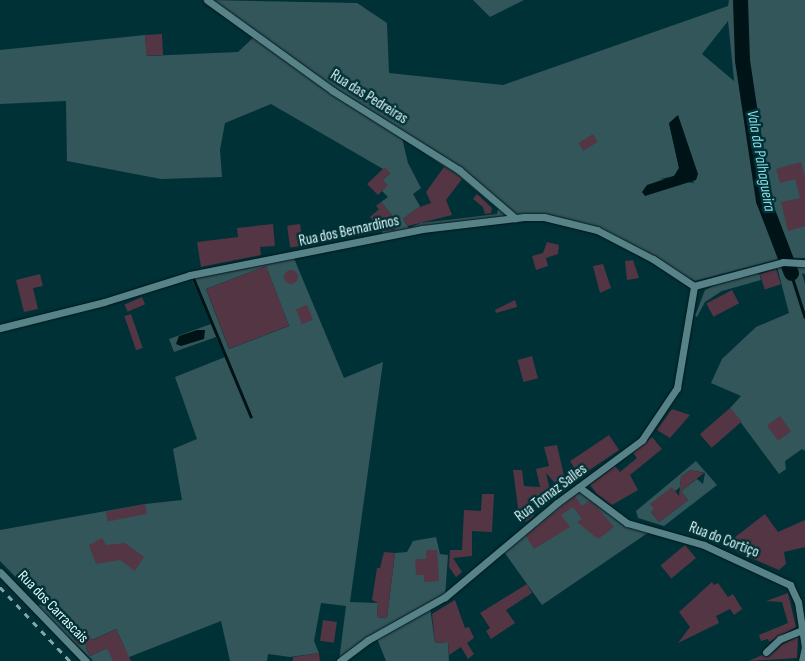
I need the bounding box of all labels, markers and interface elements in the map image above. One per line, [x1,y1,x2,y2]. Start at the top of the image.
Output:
street label: Rua das Pedreiras [327,66,411,128]
water label: Vala da Palhagueira [742,109,778,213]
street label: Rua dos Bernardinos [297,212,401,250]
street label: Rua Tomaz Salles [512,460,590,526]
street label: Rua do Cortiço [686,518,762,562]
street label: Rua dos Carrascais [14,567,92,647]

